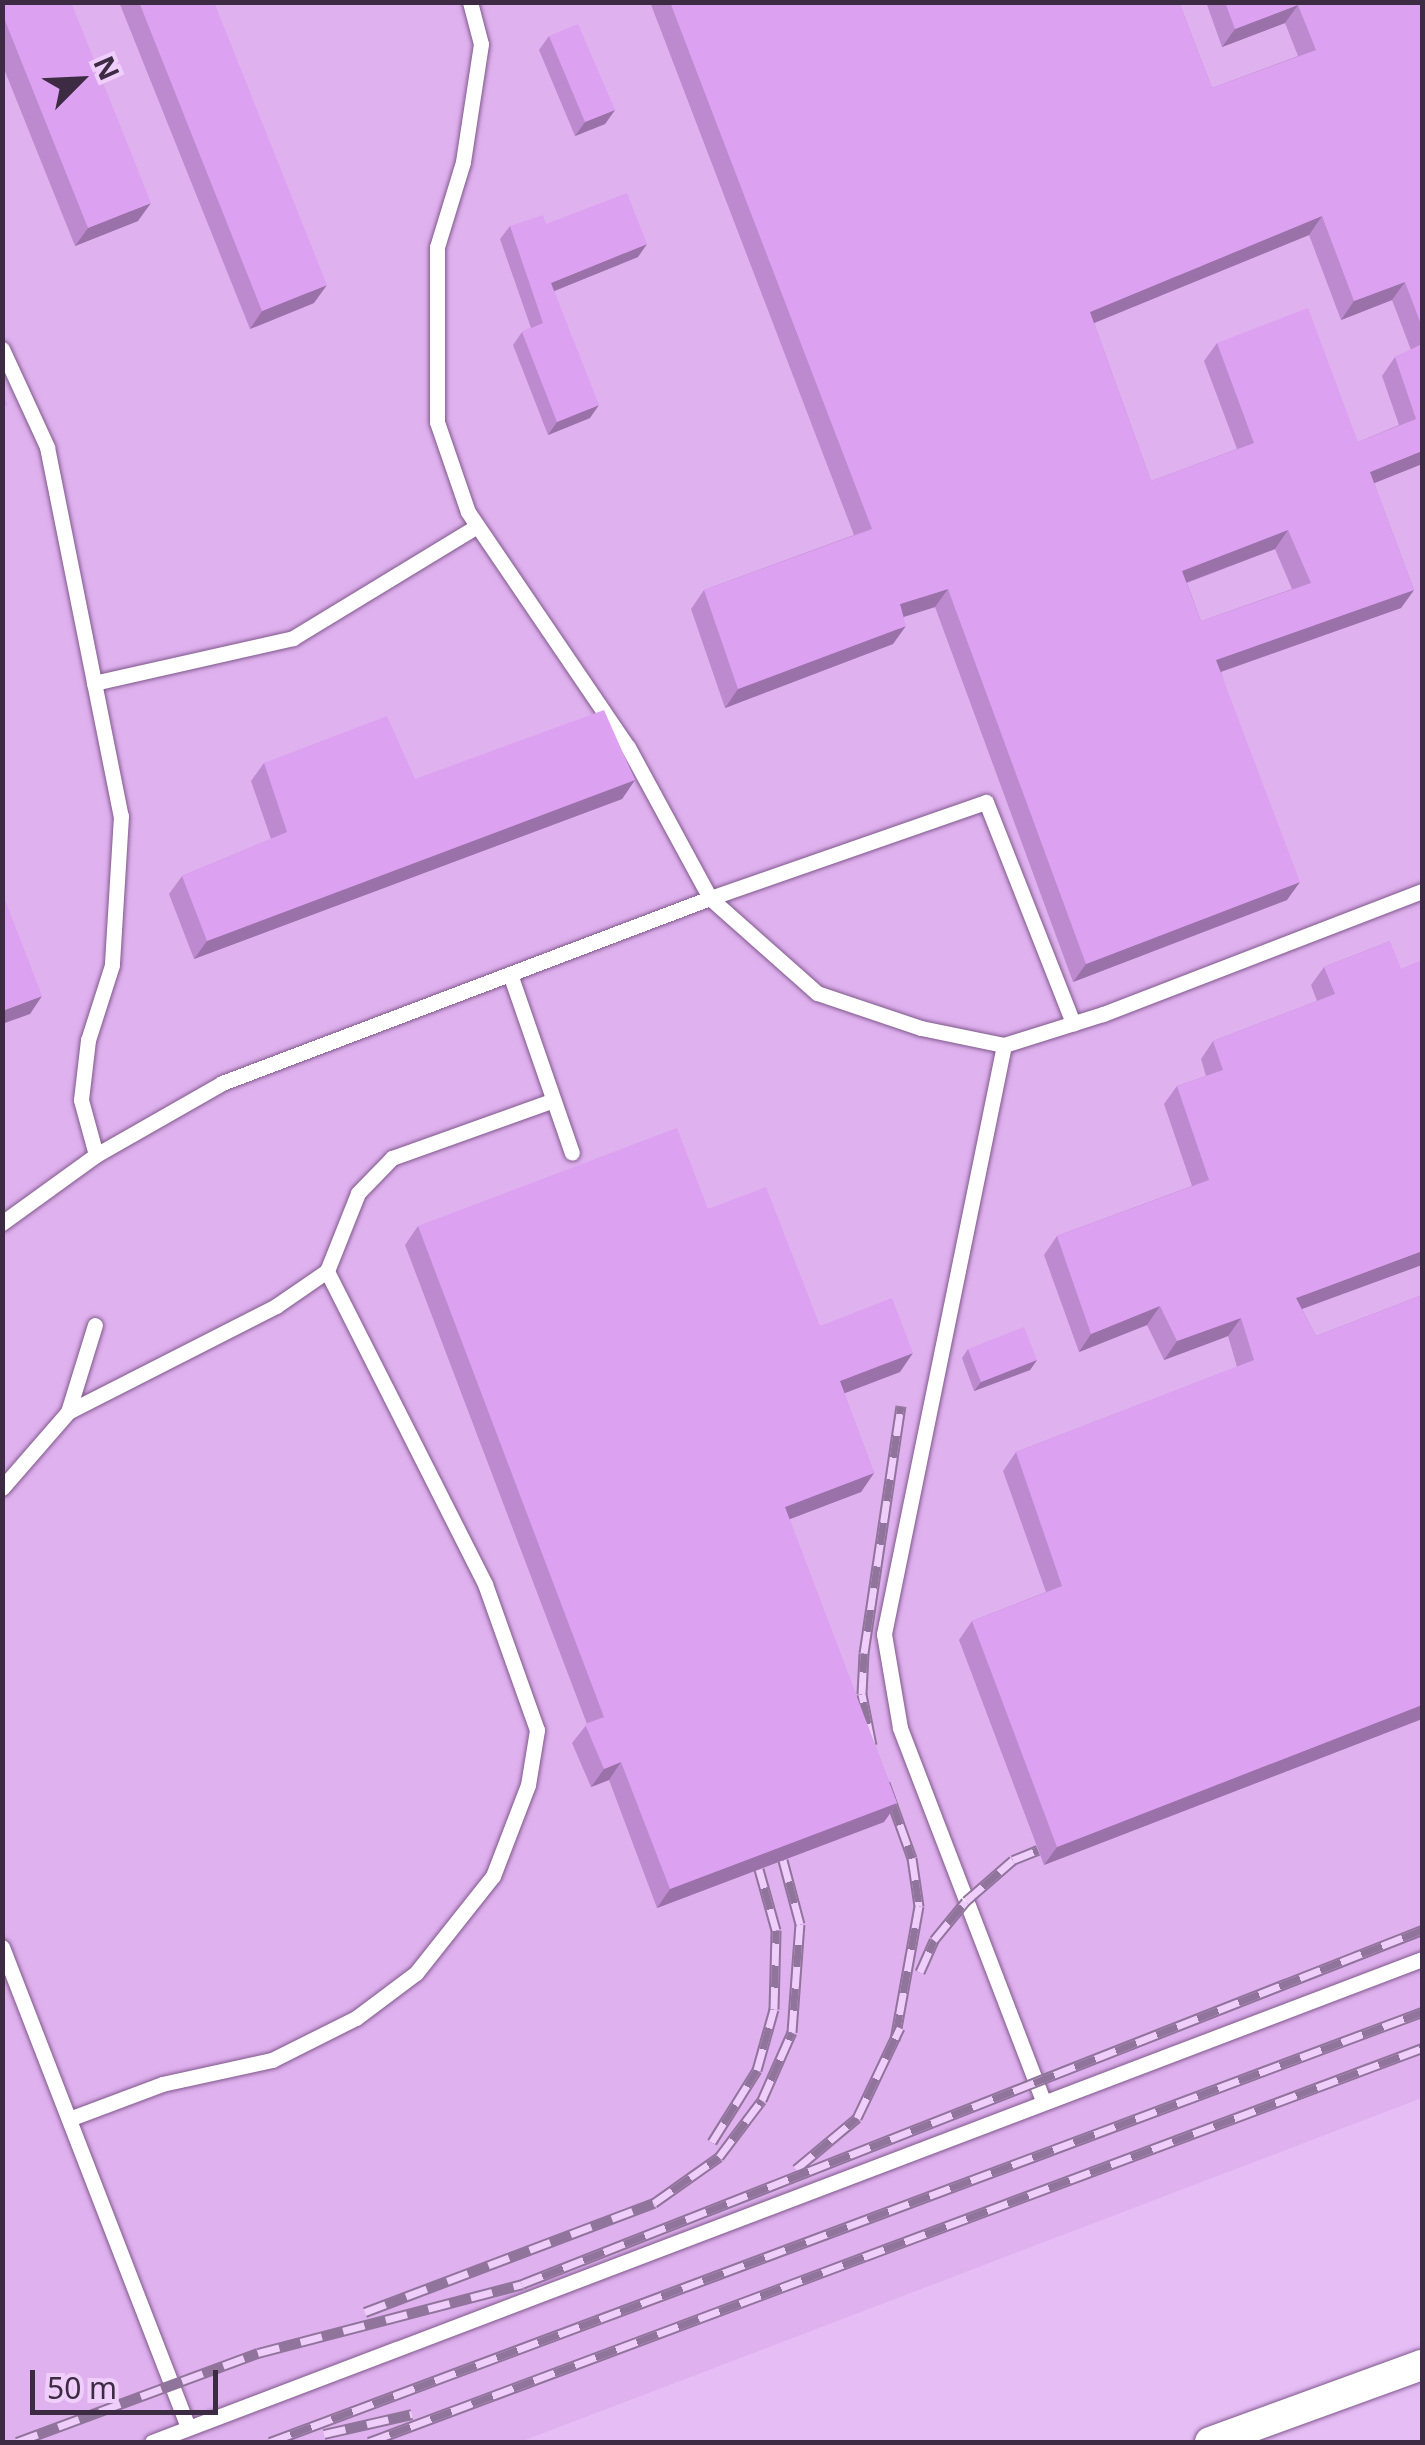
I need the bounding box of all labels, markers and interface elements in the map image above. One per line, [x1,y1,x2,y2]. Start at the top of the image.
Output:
north arrow [30,30,130,130]
text: N [85,50,129,86]
scale bar [35,2350,222,2412]
text: 50 m [47,2367,117,2408]

